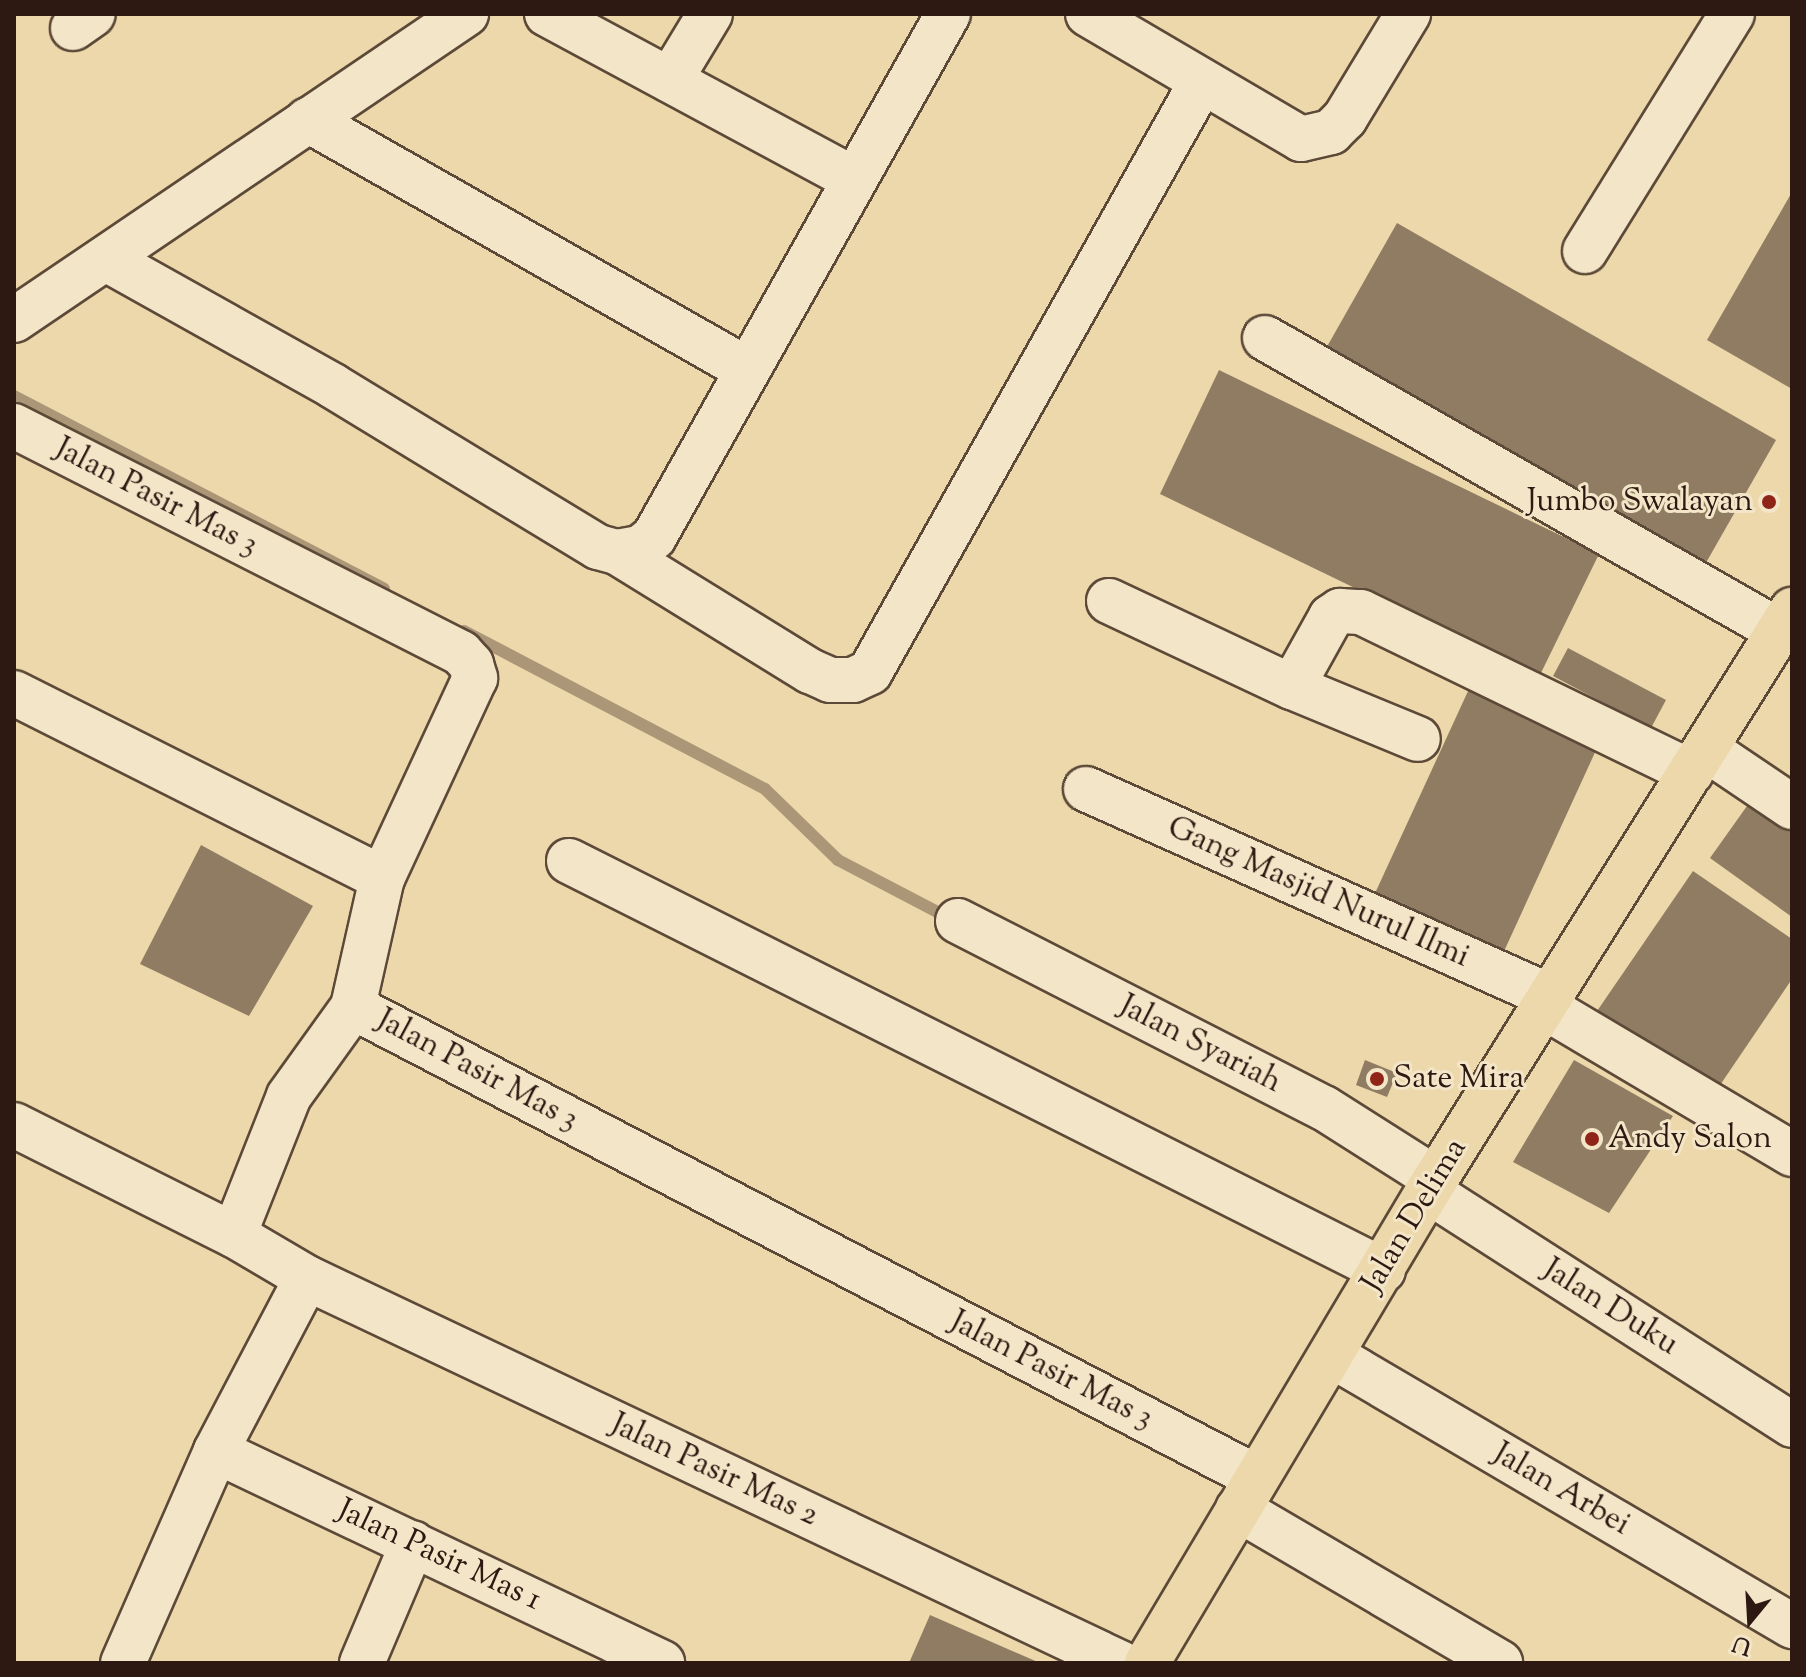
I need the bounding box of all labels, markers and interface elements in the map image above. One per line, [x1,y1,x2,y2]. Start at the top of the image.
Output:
street label: Jalan Pasir Mas 3 [48,430,264,566]
place label: Jumbo Swalayan [1527,483,1753,521]
marker: Jumbo Swalayan [1760,493,1778,511]
street label: Gang Masjid Nurul Ilmi [1161,809,1475,977]
street label: Jalan Syariah [1112,988,1288,1102]
street label: Jalan Pasir Mas 3 [370,1002,584,1140]
place label: Sate Mira [1393,1060,1524,1098]
marker: Sate Mira [1368,1070,1386,1088]
place label: Andy Salon [1608,1120,1772,1158]
marker: Andy Salon [1583,1130,1601,1148]
street label: Jalan Delima [1354,1132,1476,1300]
street label: Jalan Duku [1535,1251,1685,1365]
street label: Jalan Pasir Mas 3 [943,1303,1159,1439]
street label: Jalan Pasir Mas 2 [604,1406,824,1536]
street label: Jalan Arbei [1486,1435,1636,1545]
street label: Jalan Pasir Mas 1 [331,1492,547,1620]
north arrow [1710,1581,1790,1661]
text: U [1729,1626,1756,1662]

